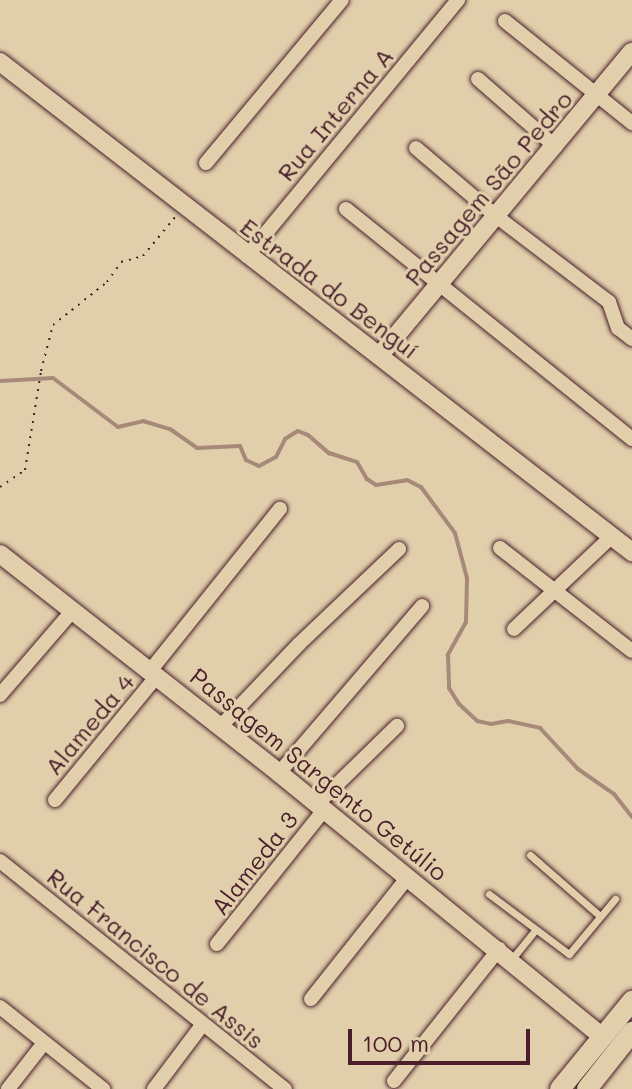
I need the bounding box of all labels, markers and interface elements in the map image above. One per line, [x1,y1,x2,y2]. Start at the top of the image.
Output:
street label: Rua Interna A [271,42,399,186]
street label: Passagem São Pedro [398,85,578,291]
street label: Estrada do Benguí [235,212,425,364]
street label: Passagem Sargento Getúlio [185,661,453,887]
street label: Alameda 4 [38,667,140,781]
street label: Alameda 3 [205,805,303,921]
street label: Rua Francisco de Assis [42,862,270,1054]
scale bar [352,1013,534,1063]
text: 100 m [362,1027,429,1058]

